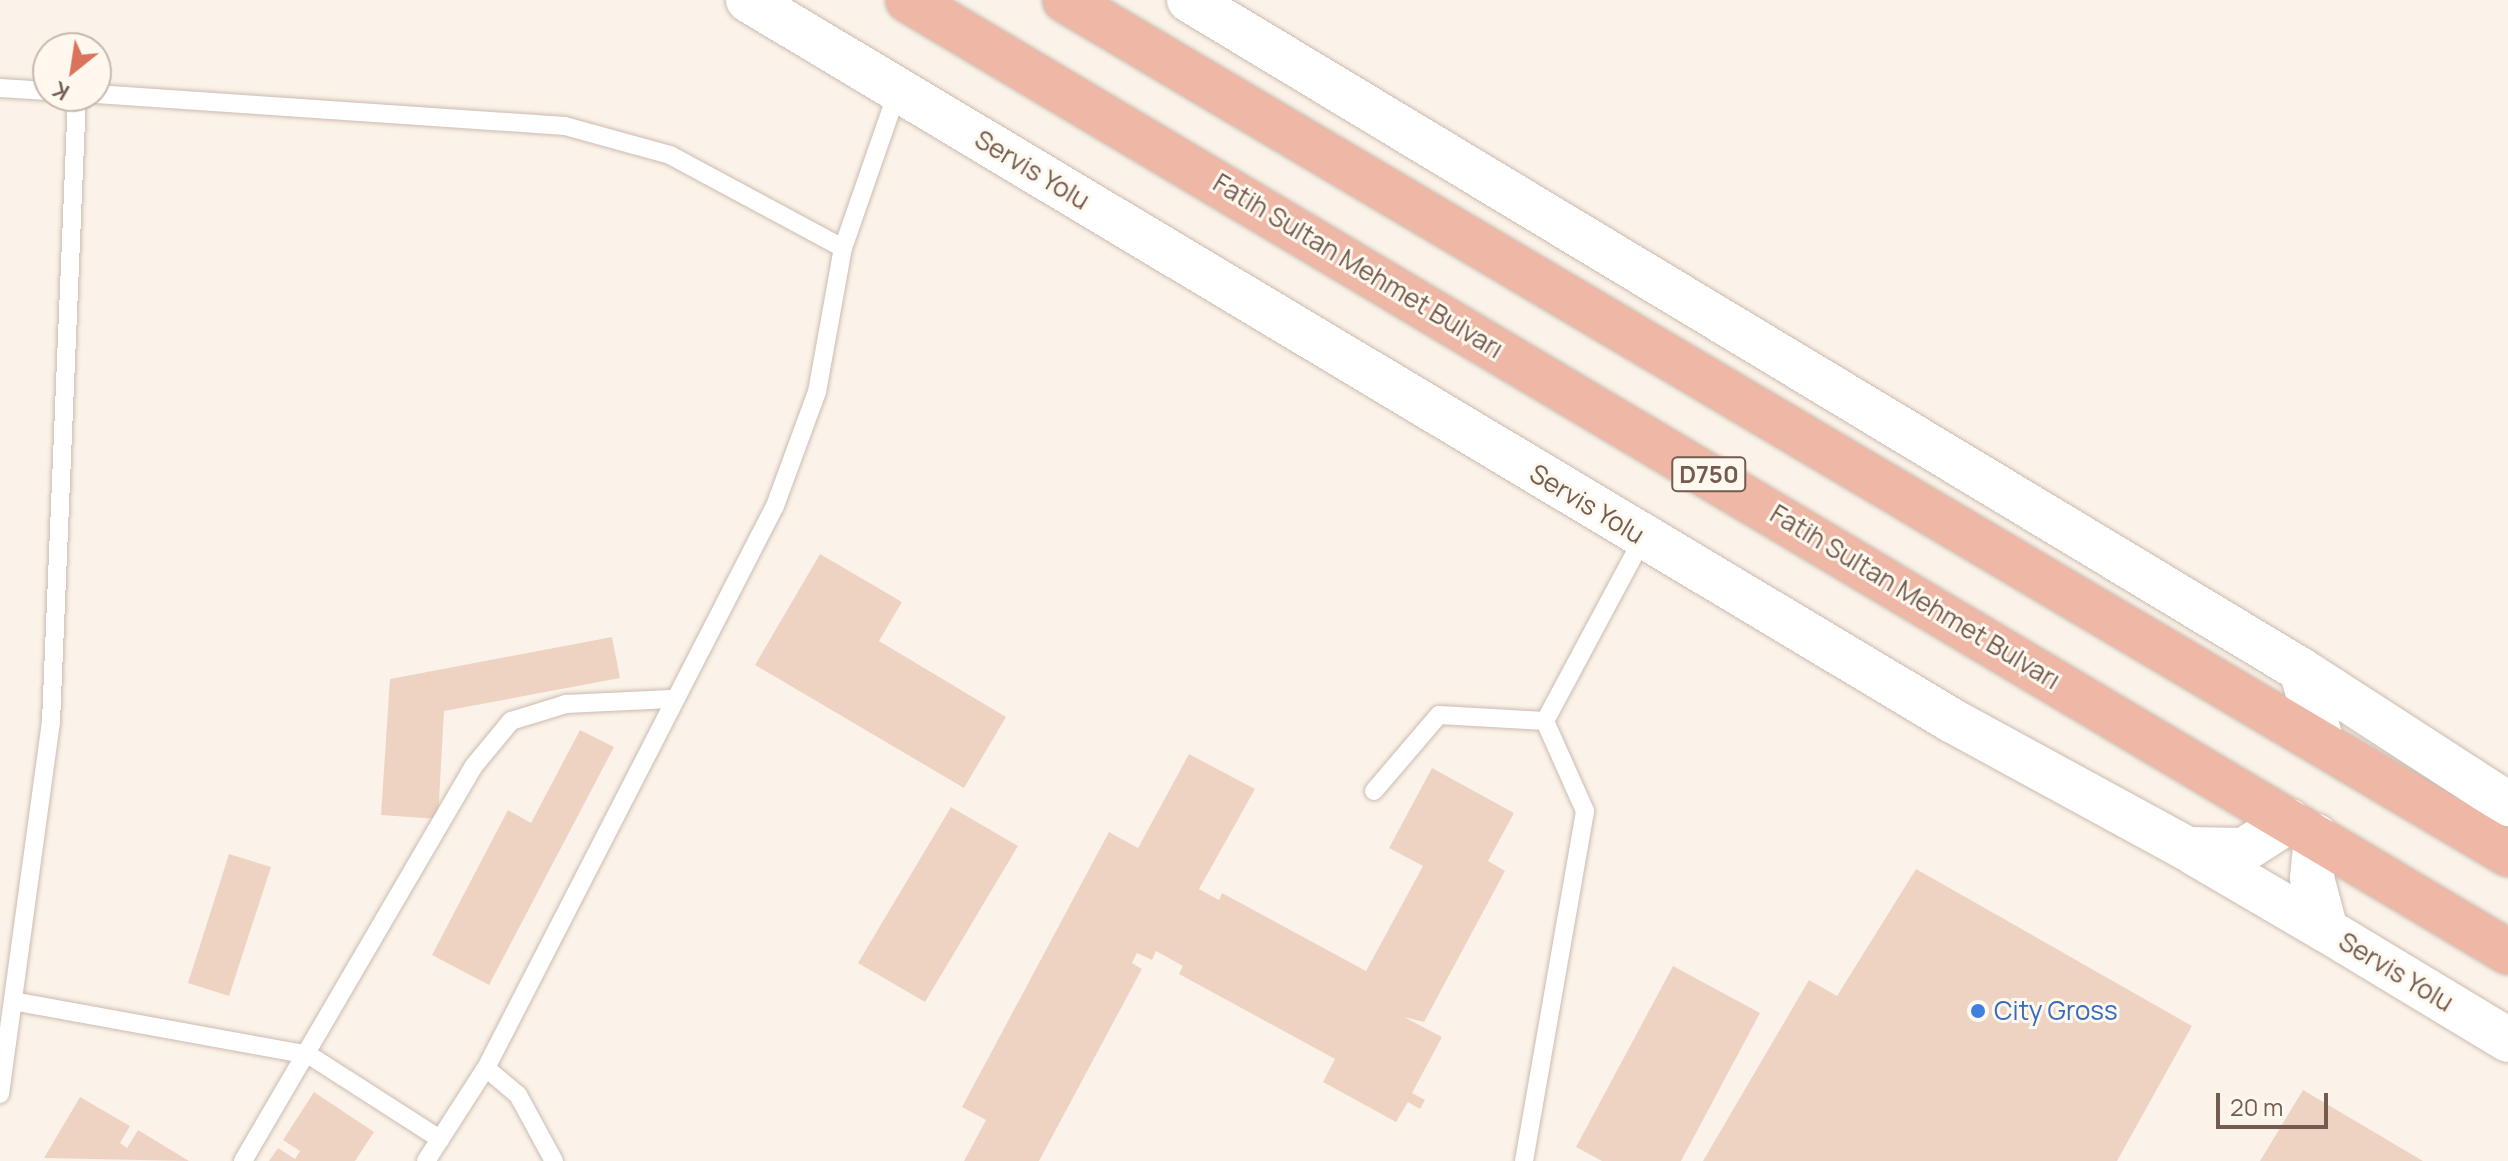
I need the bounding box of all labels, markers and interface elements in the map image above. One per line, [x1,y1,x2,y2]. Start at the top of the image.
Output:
north arrow [32,32,112,112]
text: K [47,75,75,108]
street label: Servis Yolu [969,124,1095,216]
street label: Fatih Sultan Mehmet Bulvarı [1208,167,1508,365]
road number: D750 [1671,454,1747,494]
street label: Servis Yolu [1524,458,1650,550]
street label: Fatih Sultan Mehmet Bulvarı [1765,498,2065,696]
street label: Servis Yolu [2333,926,2459,1018]
place label: City Gross [1994,995,2118,1027]
marker: City Gross [1969,1002,1987,1020]
scale bar [2220,1077,2332,1127]
text: 20 m [2230,1090,2283,1123]

